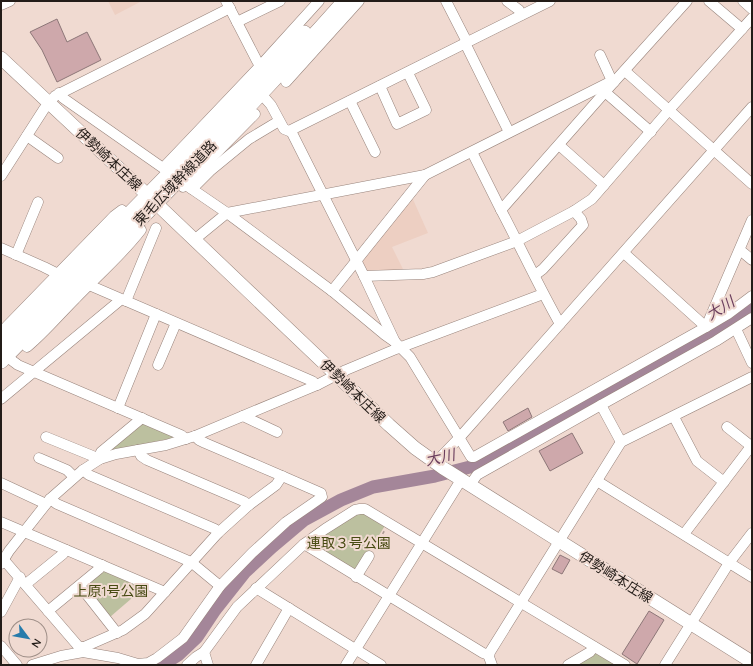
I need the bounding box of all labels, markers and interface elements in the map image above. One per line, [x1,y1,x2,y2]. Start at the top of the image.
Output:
street label: 伊勢崎本庄線 [72,124,146,194]
street label: 東毛広域幹線道路 [130,136,220,230]
water label: 大川 [702,291,739,324]
street label: 伊勢崎本庄線 [317,355,389,427]
water label: 大川 [423,444,459,469]
park label: 連取３号公園 [307,534,391,552]
street label: 伊勢崎本庄線 [576,547,656,607]
park label: 上原1号公園 [73,582,149,600]
north arrow [8,618,48,658]
text: N [28,636,45,650]

